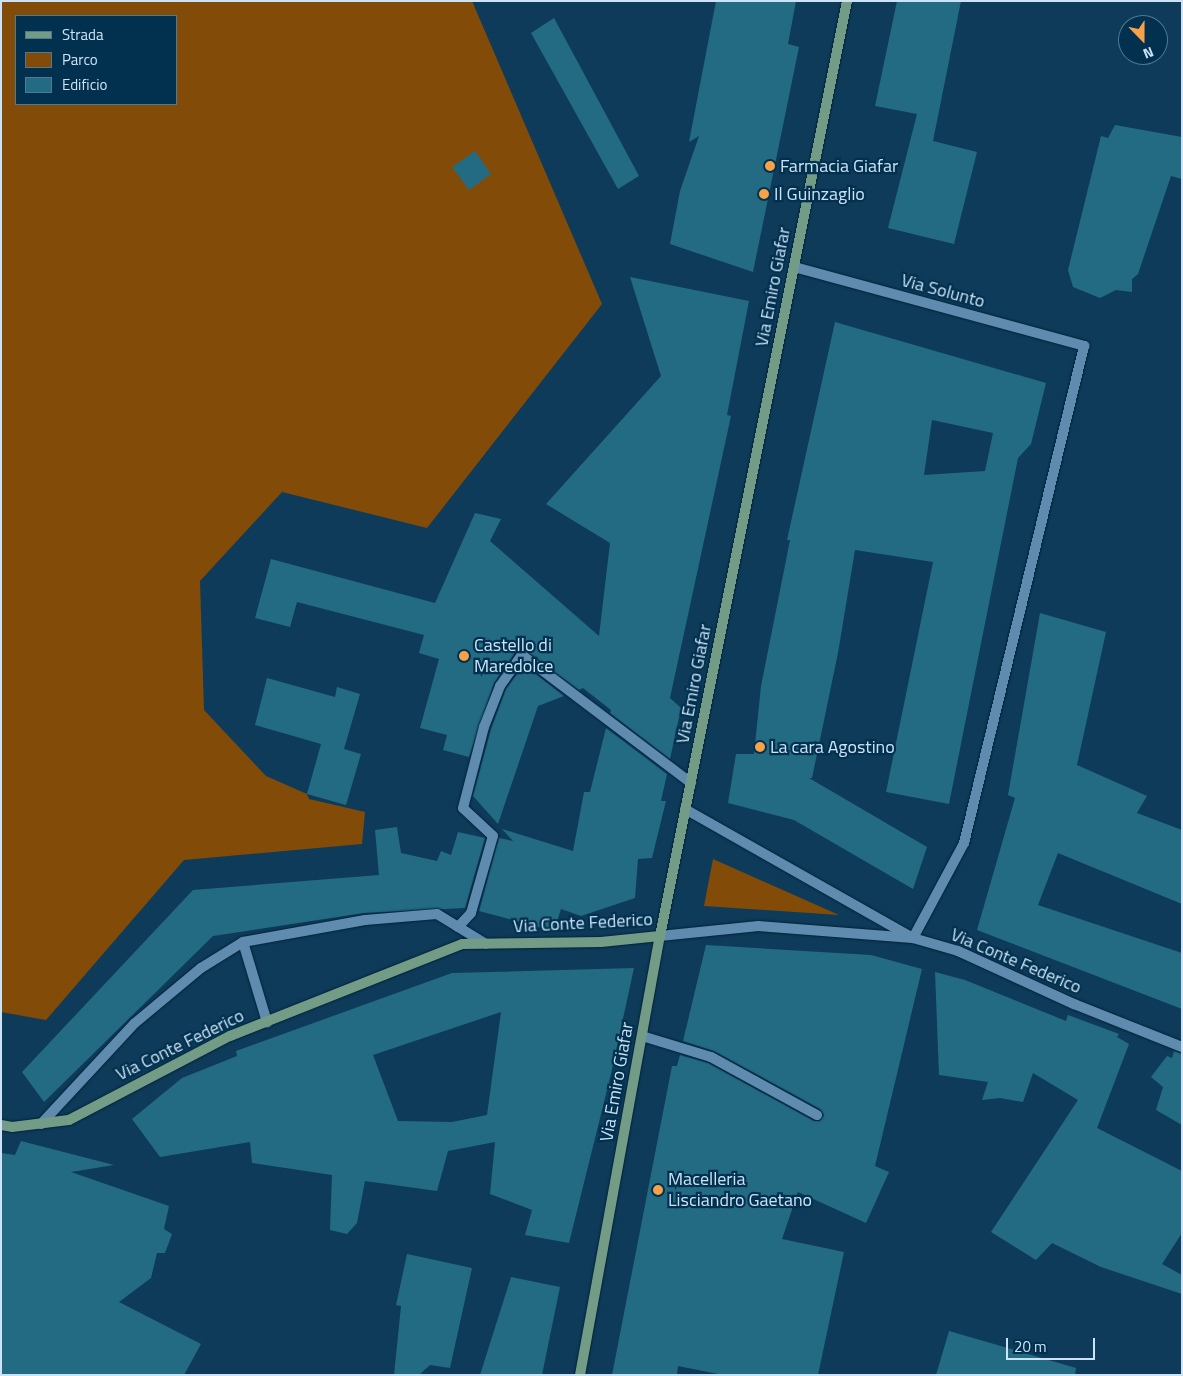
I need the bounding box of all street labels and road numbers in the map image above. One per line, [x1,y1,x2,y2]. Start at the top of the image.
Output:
street label: Via Emiro Giafar [751,225,795,349]
street label: Via Solunto [899,269,987,313]
street label: Via Emiro Giafar [672,622,716,746]
street label: Via Conte Federico [513,909,653,937]
street label: Via Conte Federico [947,924,1085,998]
street label: Via Conte Federico [112,1005,248,1085]
street label: Via Emiro Giafar [596,1020,638,1144]

